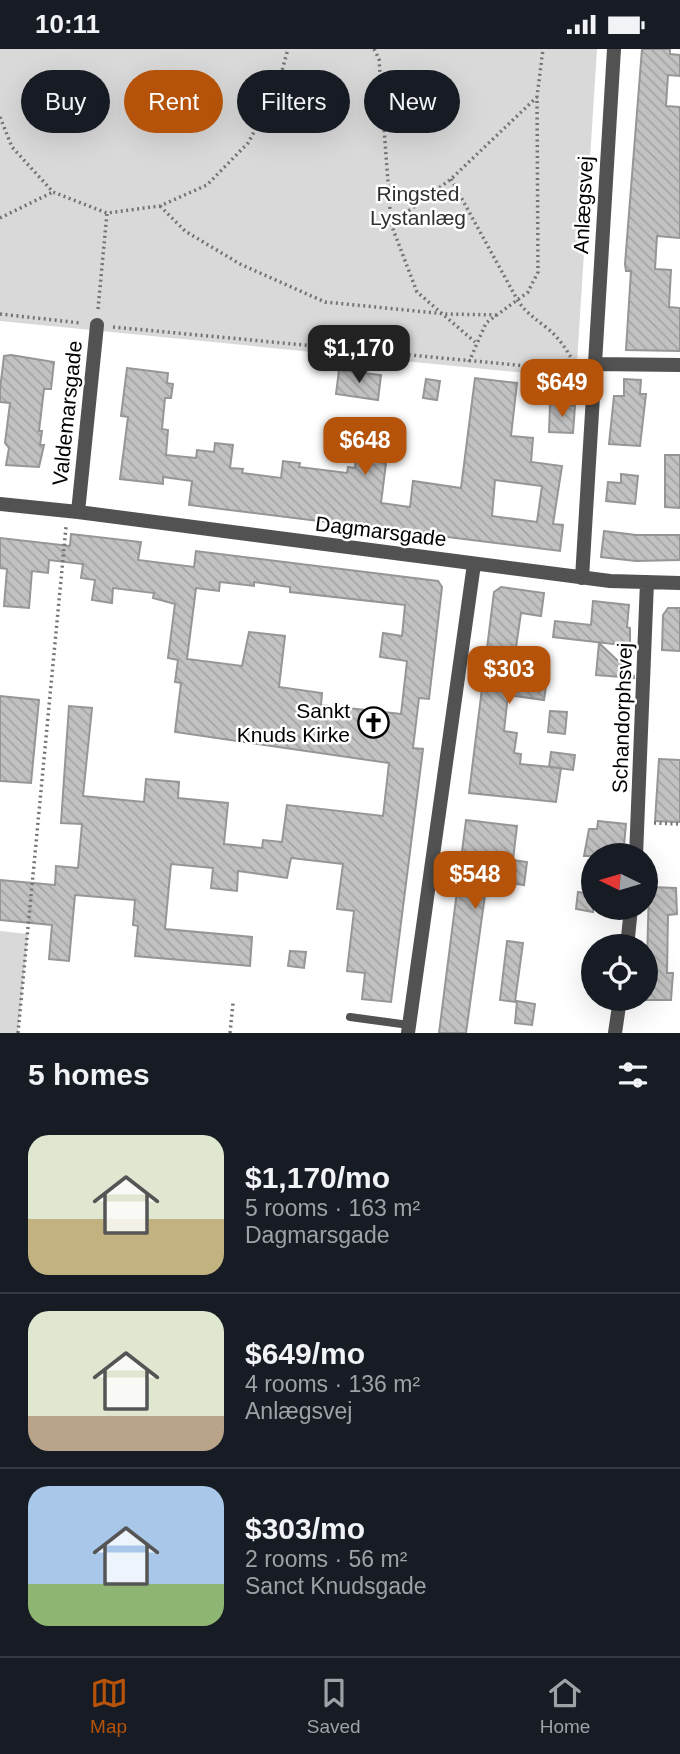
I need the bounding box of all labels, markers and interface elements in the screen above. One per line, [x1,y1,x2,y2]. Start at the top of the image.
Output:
text: 10:11 [35,9,100,39]
chip: Buy [21,70,110,133]
chip: Rent [124,70,223,133]
chip: Filters [237,70,350,133]
chip: New [364,70,460,133]
street label: Anlægsvej [569,155,597,255]
park label: Ringsted Lystanlæg [370,182,466,229]
pin: $1,170 [302,325,416,385]
text: $1,170 [324,335,394,361]
street label: Valdemarsgade [48,339,86,487]
pin: $649 [521,359,603,419]
text: $649 [536,369,588,395]
pin: $648 [324,417,406,477]
text: $648 [339,427,391,453]
street label: Dagmarsgade [314,512,448,550]
street label: Schandorphsvej [608,642,636,794]
pin: $303 [468,647,550,706]
text: $303 [483,656,535,682]
place label: Sankt Knuds Kirke [237,699,350,746]
church icon: Sankt Knuds Kirke [356,705,390,739]
north arrow [581,843,658,921]
map controls [581,843,658,1011]
pin: $548 [434,851,516,911]
text: $548 [449,861,501,887]
button: locate [581,934,658,1011]
icon: filters [614,1056,652,1094]
text: 5 homes [28,1058,150,1091]
text: $1,170/mo [245,1161,390,1194]
icon: home [84,1163,168,1247]
text: 5 rooms · 163 m² [245,1195,420,1221]
text: Dagmarsgade [245,1222,389,1248]
text: $649/mo [245,1337,365,1370]
icon: home [84,1339,168,1423]
text: 4 rooms · 136 m² [245,1371,420,1397]
text: Anlægsvej [245,1398,352,1424]
text: $303/mo [245,1512,365,1545]
icon: home [84,1514,168,1598]
text: 2 rooms · 56 m² [245,1546,407,1572]
text: Sanct Knudsgade [245,1573,427,1599]
tab: Map [90,1674,128,1738]
tab: Saved [307,1674,361,1738]
tab: Home [540,1674,590,1738]

